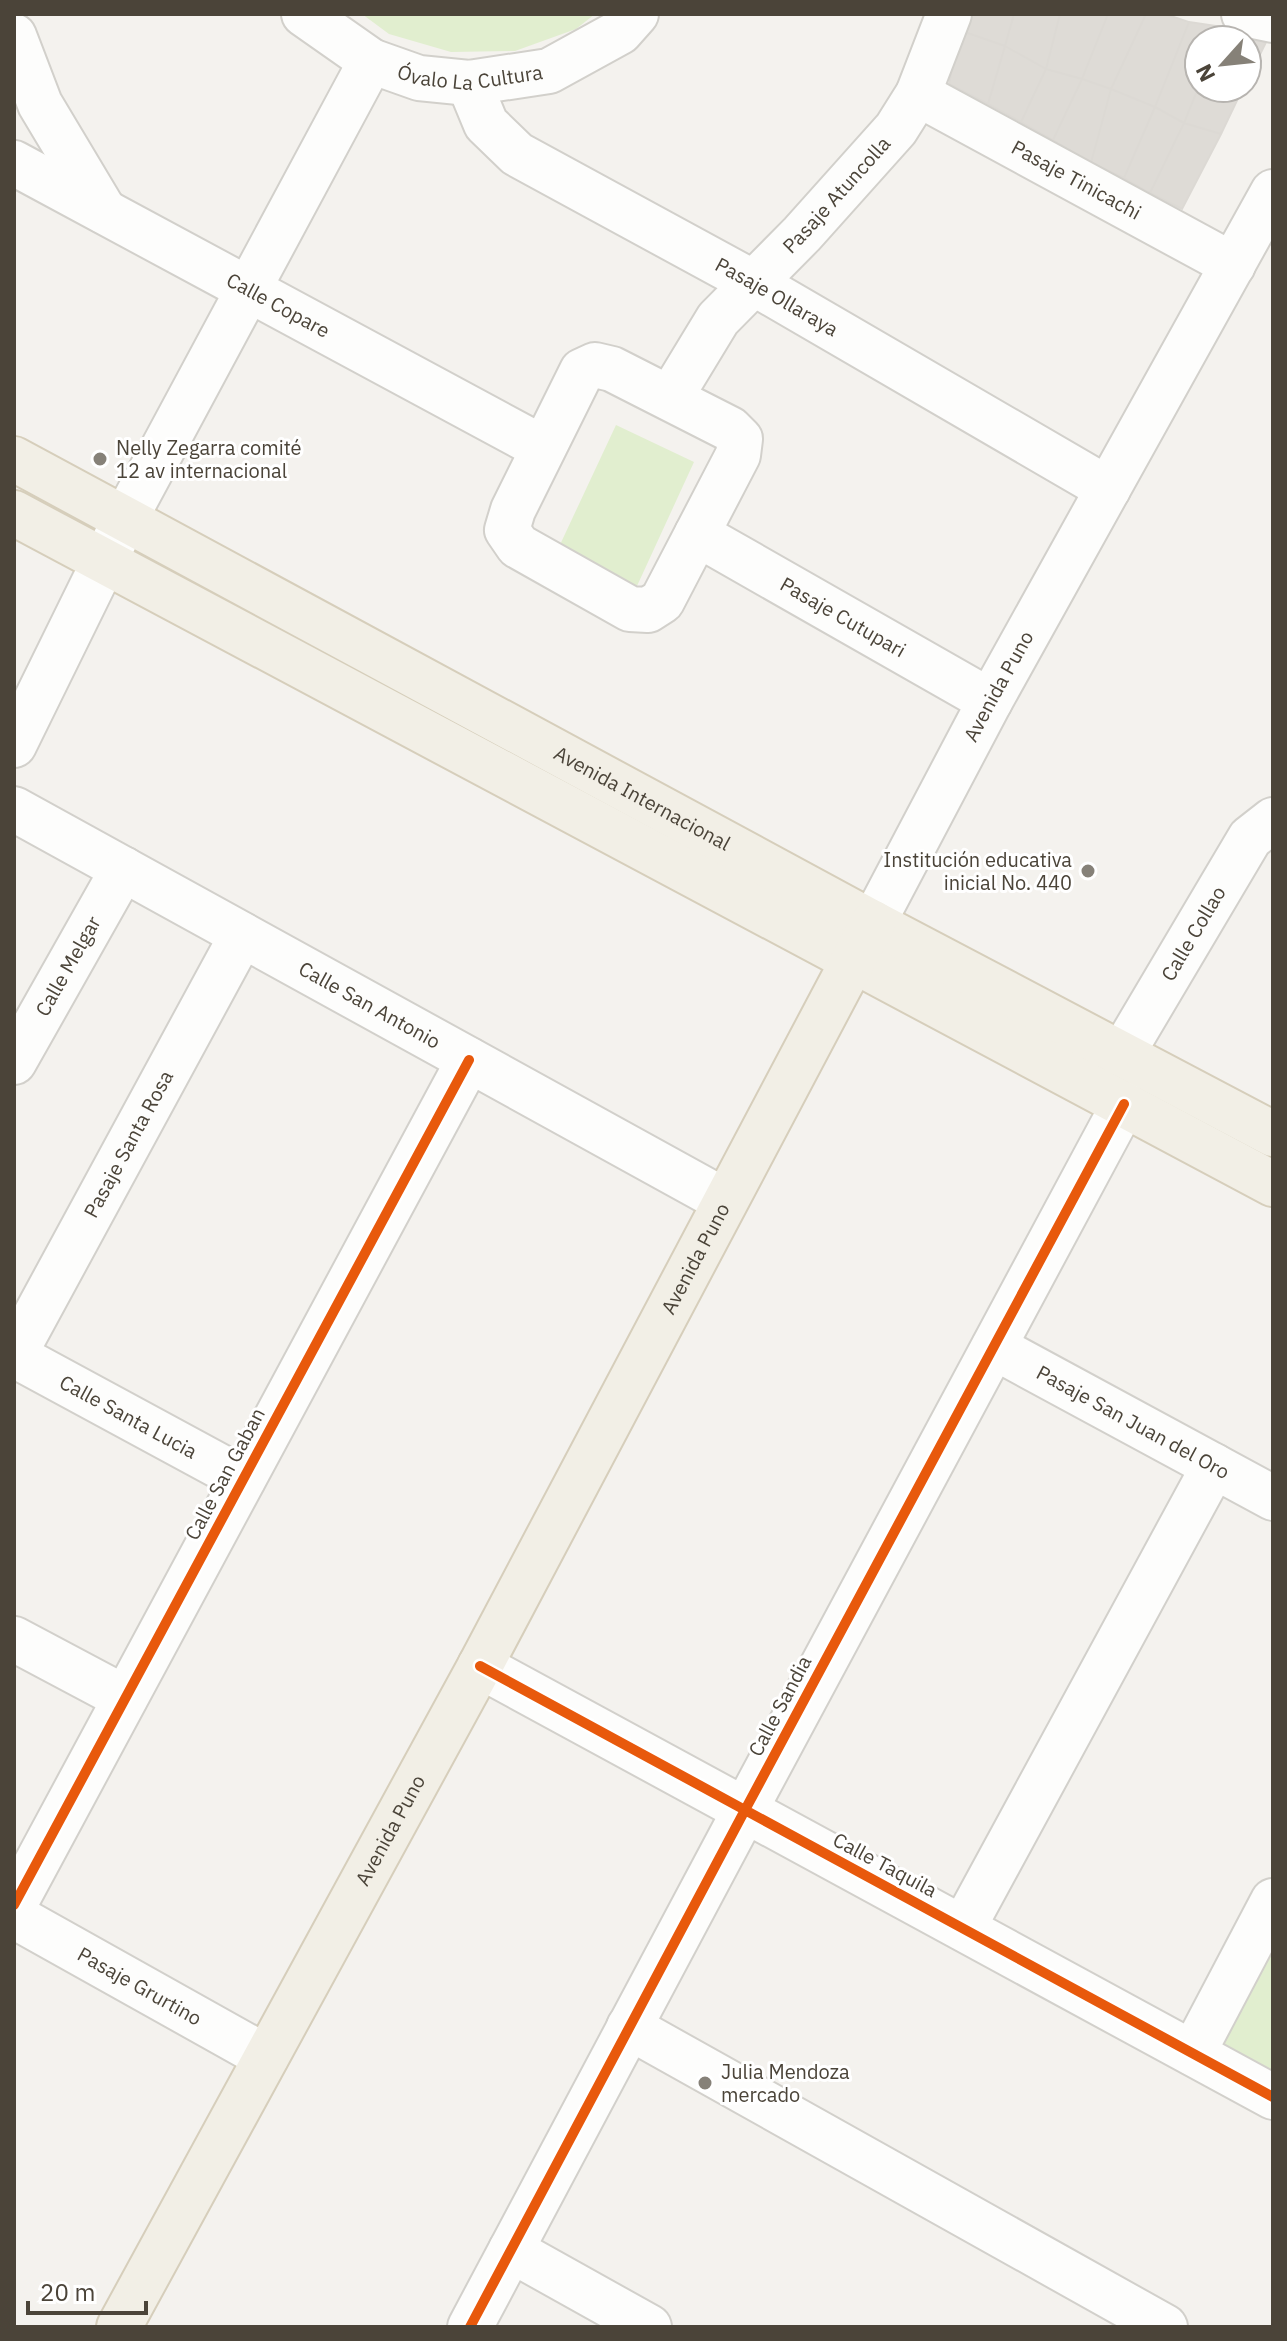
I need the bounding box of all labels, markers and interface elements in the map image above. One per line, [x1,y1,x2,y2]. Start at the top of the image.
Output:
north arrow [1183,24,1263,104]
street label: Óvalo La Cultura [394,57,545,96]
text: N [1188,60,1221,87]
street label: Pasaje Atuncolla [776,130,896,259]
street label: Pasaje Tinicachi [1007,133,1146,226]
street label: Pasaje Ollaraya [711,251,844,343]
street label: Calle Copare [222,266,335,344]
place label: Nelly Zegarra comité 12 av internacional [116,434,302,484]
marker: Nelly Zegarra comité 12 av internacional [91,450,109,468]
street label: Pasaje Cutupari [775,570,911,663]
street label: Avenida Puno [957,626,1039,746]
street label: Avenida Internacional [549,739,736,857]
place label: Institución educativa inicial No. 440 [883,846,1072,896]
marker: Institución educativa inicial No. 440 [1079,862,1097,880]
street label: Calle Collao [1154,881,1232,986]
street label: Calle Melgar [29,911,107,1021]
street label: Calle San Antonio [294,955,445,1055]
street label: Pasaje Santa Rosa [77,1065,179,1222]
street label: Avenida Puno [654,1198,736,1319]
street label: Pasaje San Juan del Oro [1032,1358,1235,1485]
street label: Calle Santa Lucia [55,1368,202,1465]
street label: Calle San Gaban [178,1403,271,1545]
street label: Calle Sandia [742,1650,818,1761]
street label: Avenida Puno [349,1770,431,1890]
street label: Calle Taquila [828,1826,942,1903]
street label: Pasaje Grurtino [73,1940,207,2031]
place label: Julia Mendoza mercado [721,2058,850,2108]
marker: Julia Mendoza mercado [696,2074,714,2092]
scale bar [28,2265,146,2315]
text: 20 m [40,2276,95,2308]

